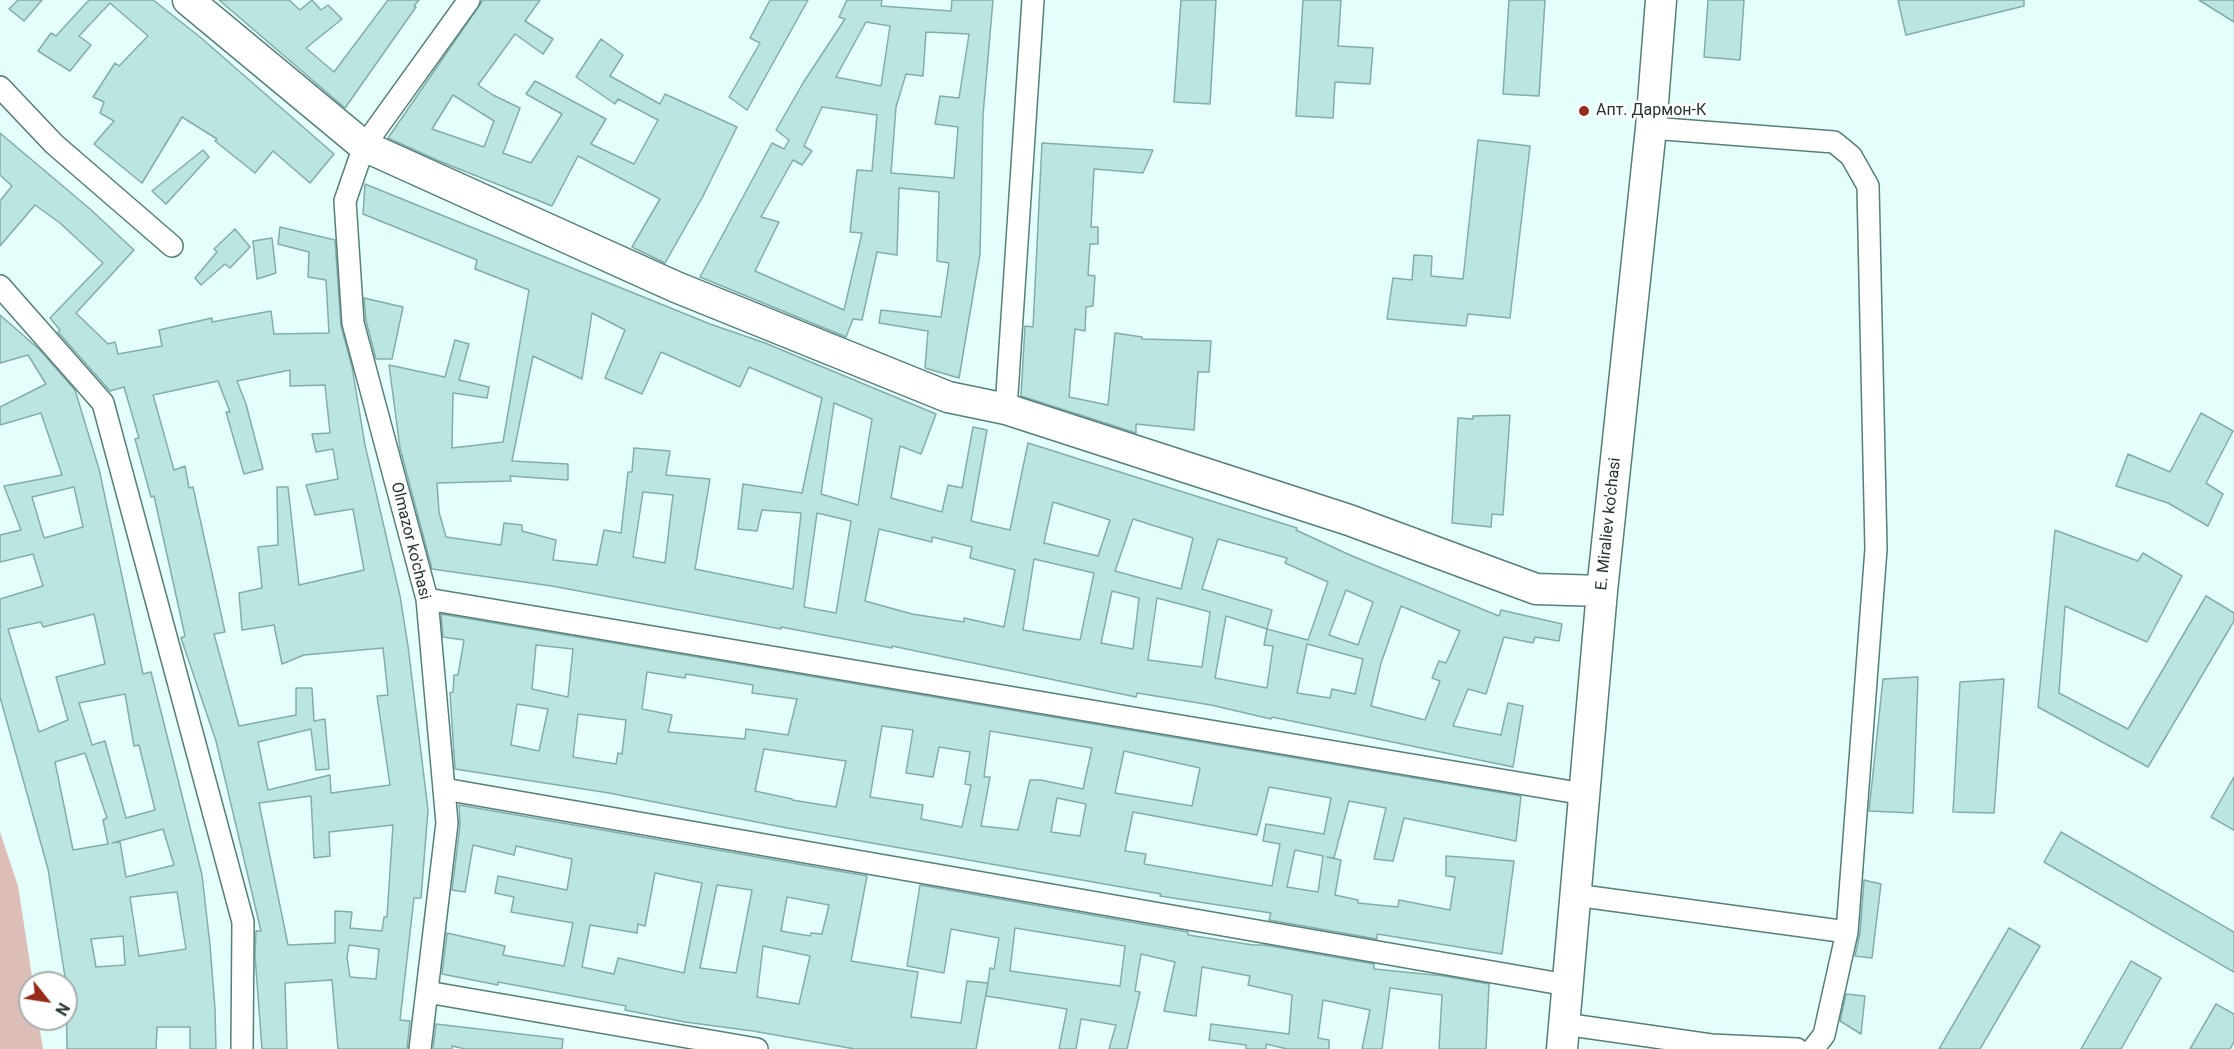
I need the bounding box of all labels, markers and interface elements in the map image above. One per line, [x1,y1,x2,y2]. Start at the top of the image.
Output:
place label: Апт. Дармон-К [1596,101,1706,121]
marker: Апт. Дармон-К [1577,104,1591,118]
street label: E. Miraliev ko'chasi [1592,457,1626,591]
street label: Olmazor ko'chasi [386,480,434,602]
north arrow [18,971,78,1031]
text: N [51,1000,73,1019]

